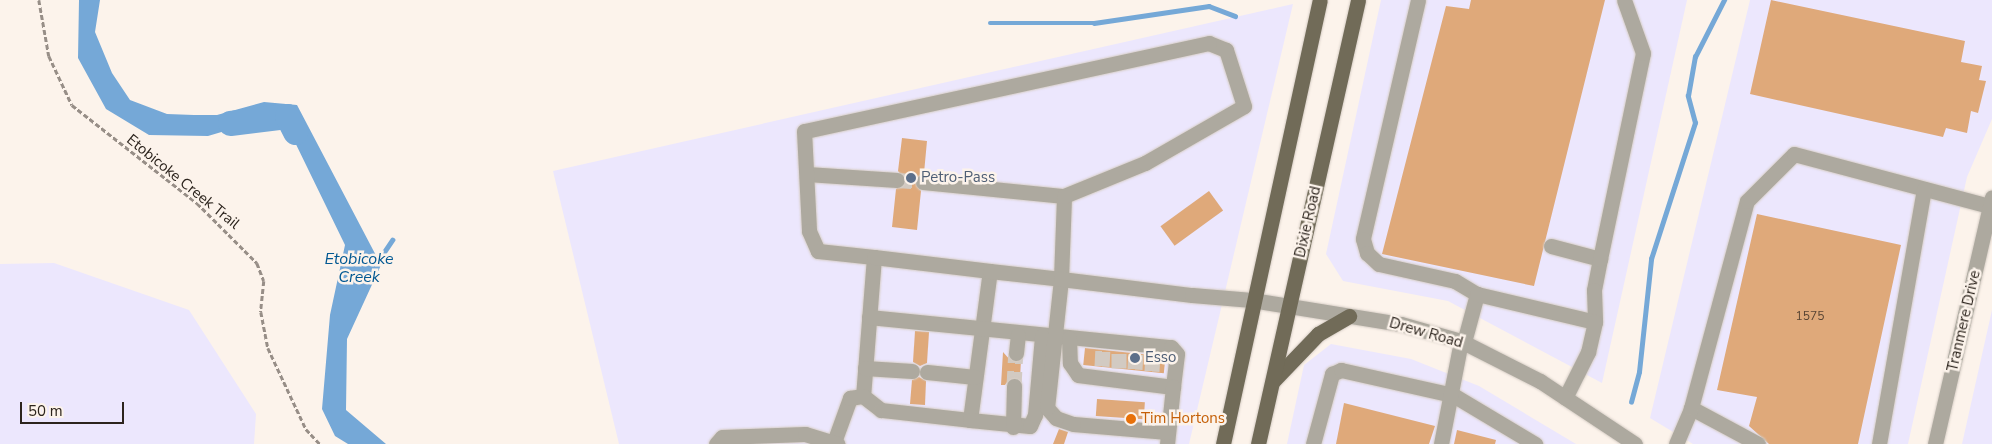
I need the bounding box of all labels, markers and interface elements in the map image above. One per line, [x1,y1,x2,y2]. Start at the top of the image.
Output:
street label: Etobicoke Creek Trail [123,131,243,233]
place label: Petro-Pass [921,169,995,187]
marker: Petro-Pass [905,172,917,184]
street label: Dixie Road [1291,185,1325,259]
water label: Etobicoke Creek [324,249,394,287]
street label: Tranmere Drive [1944,269,1984,373]
house number: 1575 [1796,310,1824,324]
street label: Drew Road [1387,314,1465,352]
place label: Esso [1145,349,1176,367]
marker: Esso [1129,352,1141,364]
scale bar [22,392,126,424]
text: 50 m [28,401,63,421]
place label: Tim Hortons [1141,410,1225,428]
marker: Tim Hortons [1125,413,1137,425]

